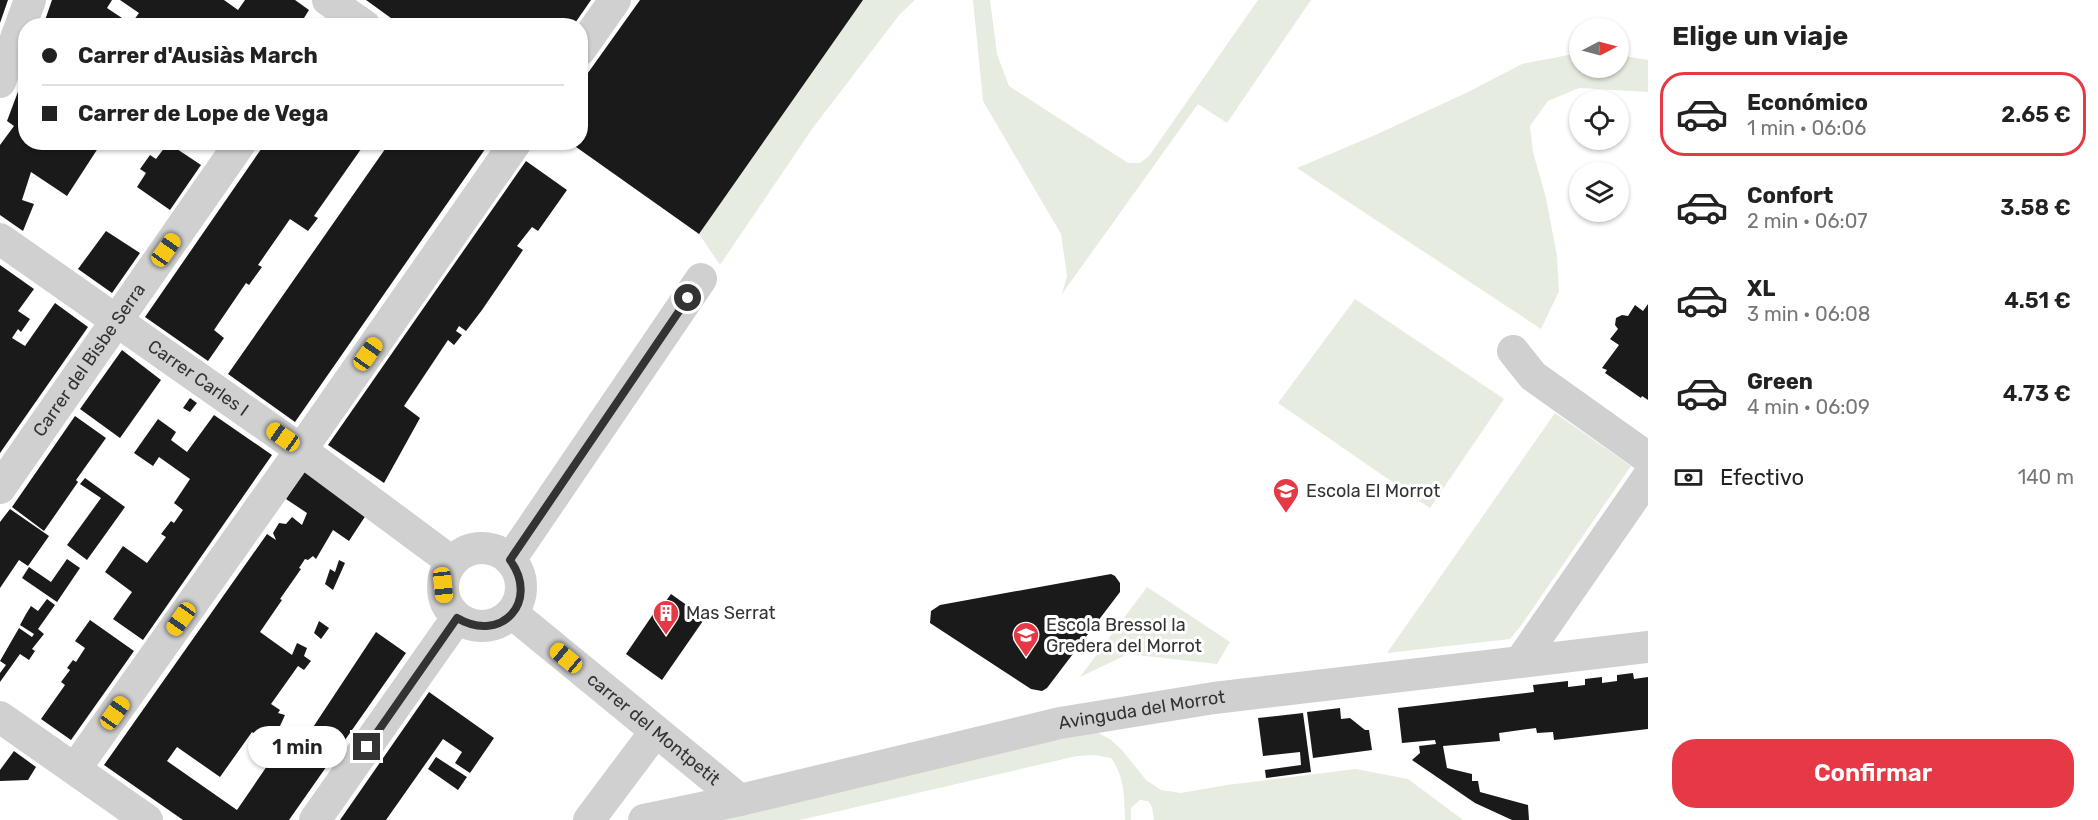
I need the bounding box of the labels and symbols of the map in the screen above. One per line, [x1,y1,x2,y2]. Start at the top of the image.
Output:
north arrow [1569,18,1629,78]
car [148,230,184,270]
street label: Carrer del Bisbe Serra [28,279,150,441]
route start [674,284,701,311]
car [350,334,386,374]
street label: Carrer Carles I [143,335,253,421]
car [263,419,303,455]
school or university icon: Escola El Morrot [1271,476,1301,514]
place label: Escola El Morrot [1306,480,1440,502]
car [432,566,454,604]
building icon: Mas Serrat [651,598,681,636]
car [163,599,199,639]
place label: Mas Serrat [686,602,776,624]
place label: Escola Bressol la Gredera del Morrot [1046,614,1202,657]
school or university icon: Escola Bressol la Gredera del Morrot [1011,620,1041,658]
car [546,640,586,676]
street label: carrer del Montpetit [582,668,725,790]
street label: Avinguda del Morrot [1057,686,1226,734]
car [97,693,133,733]
callout: 1 min [247,726,346,768]
route end [353,733,380,760]

